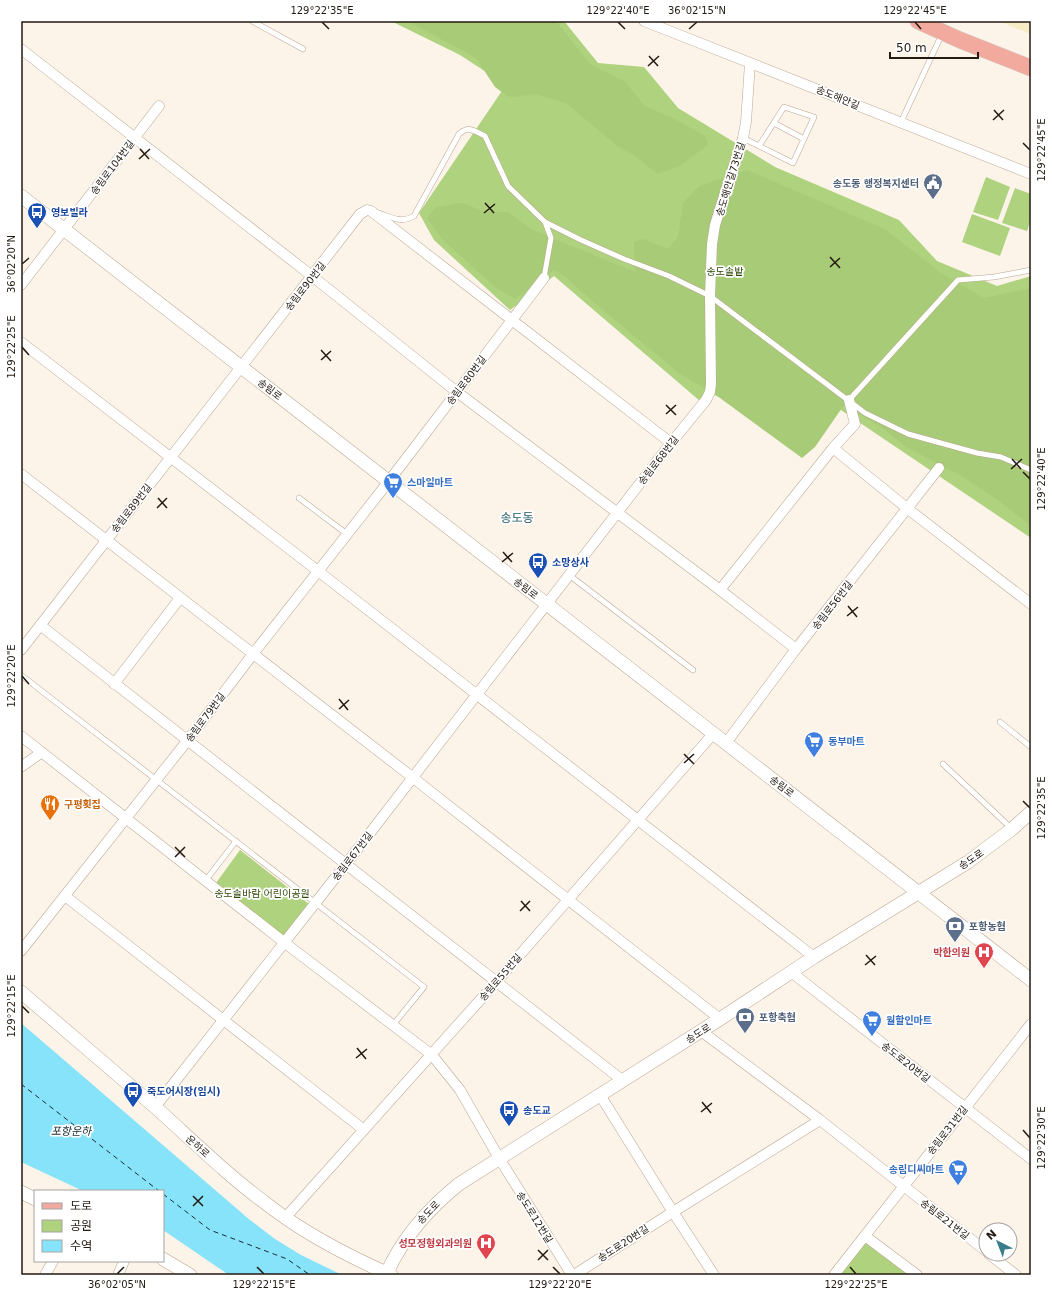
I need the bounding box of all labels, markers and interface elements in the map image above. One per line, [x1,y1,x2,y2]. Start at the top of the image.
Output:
text: 129°22'35"E [290,5,354,16]
text: 129°22'40"E [586,5,650,16]
text: 36°02'15"N [668,5,726,16]
text: 129°22'45"E [883,5,947,16]
scale bar [890,34,978,60]
text: 50 m [896,41,927,55]
street label: 송도해안길 [814,84,861,111]
text: 129°22'45"E [1036,118,1047,182]
street label: 송림로104번길 [88,138,136,197]
street label: 송도해안길73번길 [714,141,747,218]
public building icon: 송도동 행정복지센터 [922,172,944,200]
place label: 송도동 행정복지센터 [833,178,919,189]
bus stop icon: 영보빌라 [26,201,48,229]
place label: 영보빌라 [51,207,88,218]
text: 36°02'20"N [6,235,17,293]
street label: 송림로90번길 [283,260,328,313]
park label: 송도솔밭 [707,266,743,277]
text: 129°22'25"E [6,315,17,379]
street label: 송림로80번길 [444,354,488,407]
street label: 송림로 [255,377,284,402]
street label: 송림로68번길 [636,434,681,487]
text: 129°22'40"E [1036,447,1047,511]
supermarket icon: 스마일마트 [382,471,404,499]
place label: 스마일마트 [407,477,453,488]
street label: 송림로89번길 [109,482,154,535]
district label: 송도동 [500,511,534,525]
bus stop icon: 소망상사 [527,551,549,579]
place label: 소망상사 [552,557,590,568]
street label: 송림로 [511,576,540,601]
street label: 송림로56번길 [810,579,855,632]
text: 129°22'20"E [6,644,17,708]
street label: 송림로79번길 [183,691,227,744]
supermarket icon: 동부마트 [803,730,825,758]
place label: 동부마트 [828,736,865,747]
street label: 송림로 [767,774,796,799]
text: 129°22'35"E [1036,776,1047,840]
restaurant icon: 구평횟집 [39,793,61,821]
place label: 구평횟집 [64,798,101,810]
street label: 송림로67번길 [330,830,375,883]
street label: 송도로 [957,847,986,872]
park label: 송도솔바람 어린이공원 [214,888,310,899]
bank icon: 포항농협 [944,915,966,943]
place label: 포항농협 [969,920,1006,932]
hospital icon: 박한의원 [973,941,995,969]
place label: 박한의원 [933,947,970,958]
street label: 송림로55번길 [477,952,524,1003]
text: 129°22'15"E [6,974,17,1038]
bank icon: 포항축협 [734,1006,756,1034]
supermarket icon: 월할인마트 [861,1009,883,1037]
place label: 포항축협 [759,1011,796,1023]
place label: 월할인마트 [886,1014,932,1026]
street label: 송도로 [684,1021,713,1045]
street label: 송도로20번길 [879,1040,932,1085]
bus stop icon: 죽도어시장(임시) [122,1080,144,1108]
place label: 죽도어시장(임시) [147,1086,221,1097]
bus stop icon: 송도교 [498,1099,520,1127]
street label: 송림로31번길 [925,1104,970,1157]
place label: 송도교 [523,1105,551,1116]
text: 129°22'30"E [1036,1106,1047,1170]
water label: 포항운하 [51,1125,93,1138]
street label: 운하로 [184,1133,212,1160]
supermarket icon: 송림디씨마트 [947,1158,969,1186]
place label: 송림디씨마트 [889,1164,944,1175]
street label: 송도로12번길 [514,1189,555,1245]
legend [34,1190,164,1262]
street label: 송림로21번길 [918,1197,971,1242]
text: 도로 [70,1199,92,1213]
street label: 송도로 [415,1199,442,1226]
text: 공원 [70,1219,92,1233]
north arrow [978,1222,1018,1262]
street label: 송도로20번길 [596,1223,651,1264]
text: N [984,1227,999,1243]
hospital icon: 성모정형외과의원 [475,1232,497,1260]
place label: 성모정형외과의원 [398,1238,472,1249]
text: 수역 [70,1239,92,1253]
text: 36°02'05"N [88,1279,146,1290]
text: 129°22'15"E [232,1279,296,1290]
text: 129°22'20"E [528,1279,592,1290]
text: 129°22'25"E [824,1279,888,1290]

